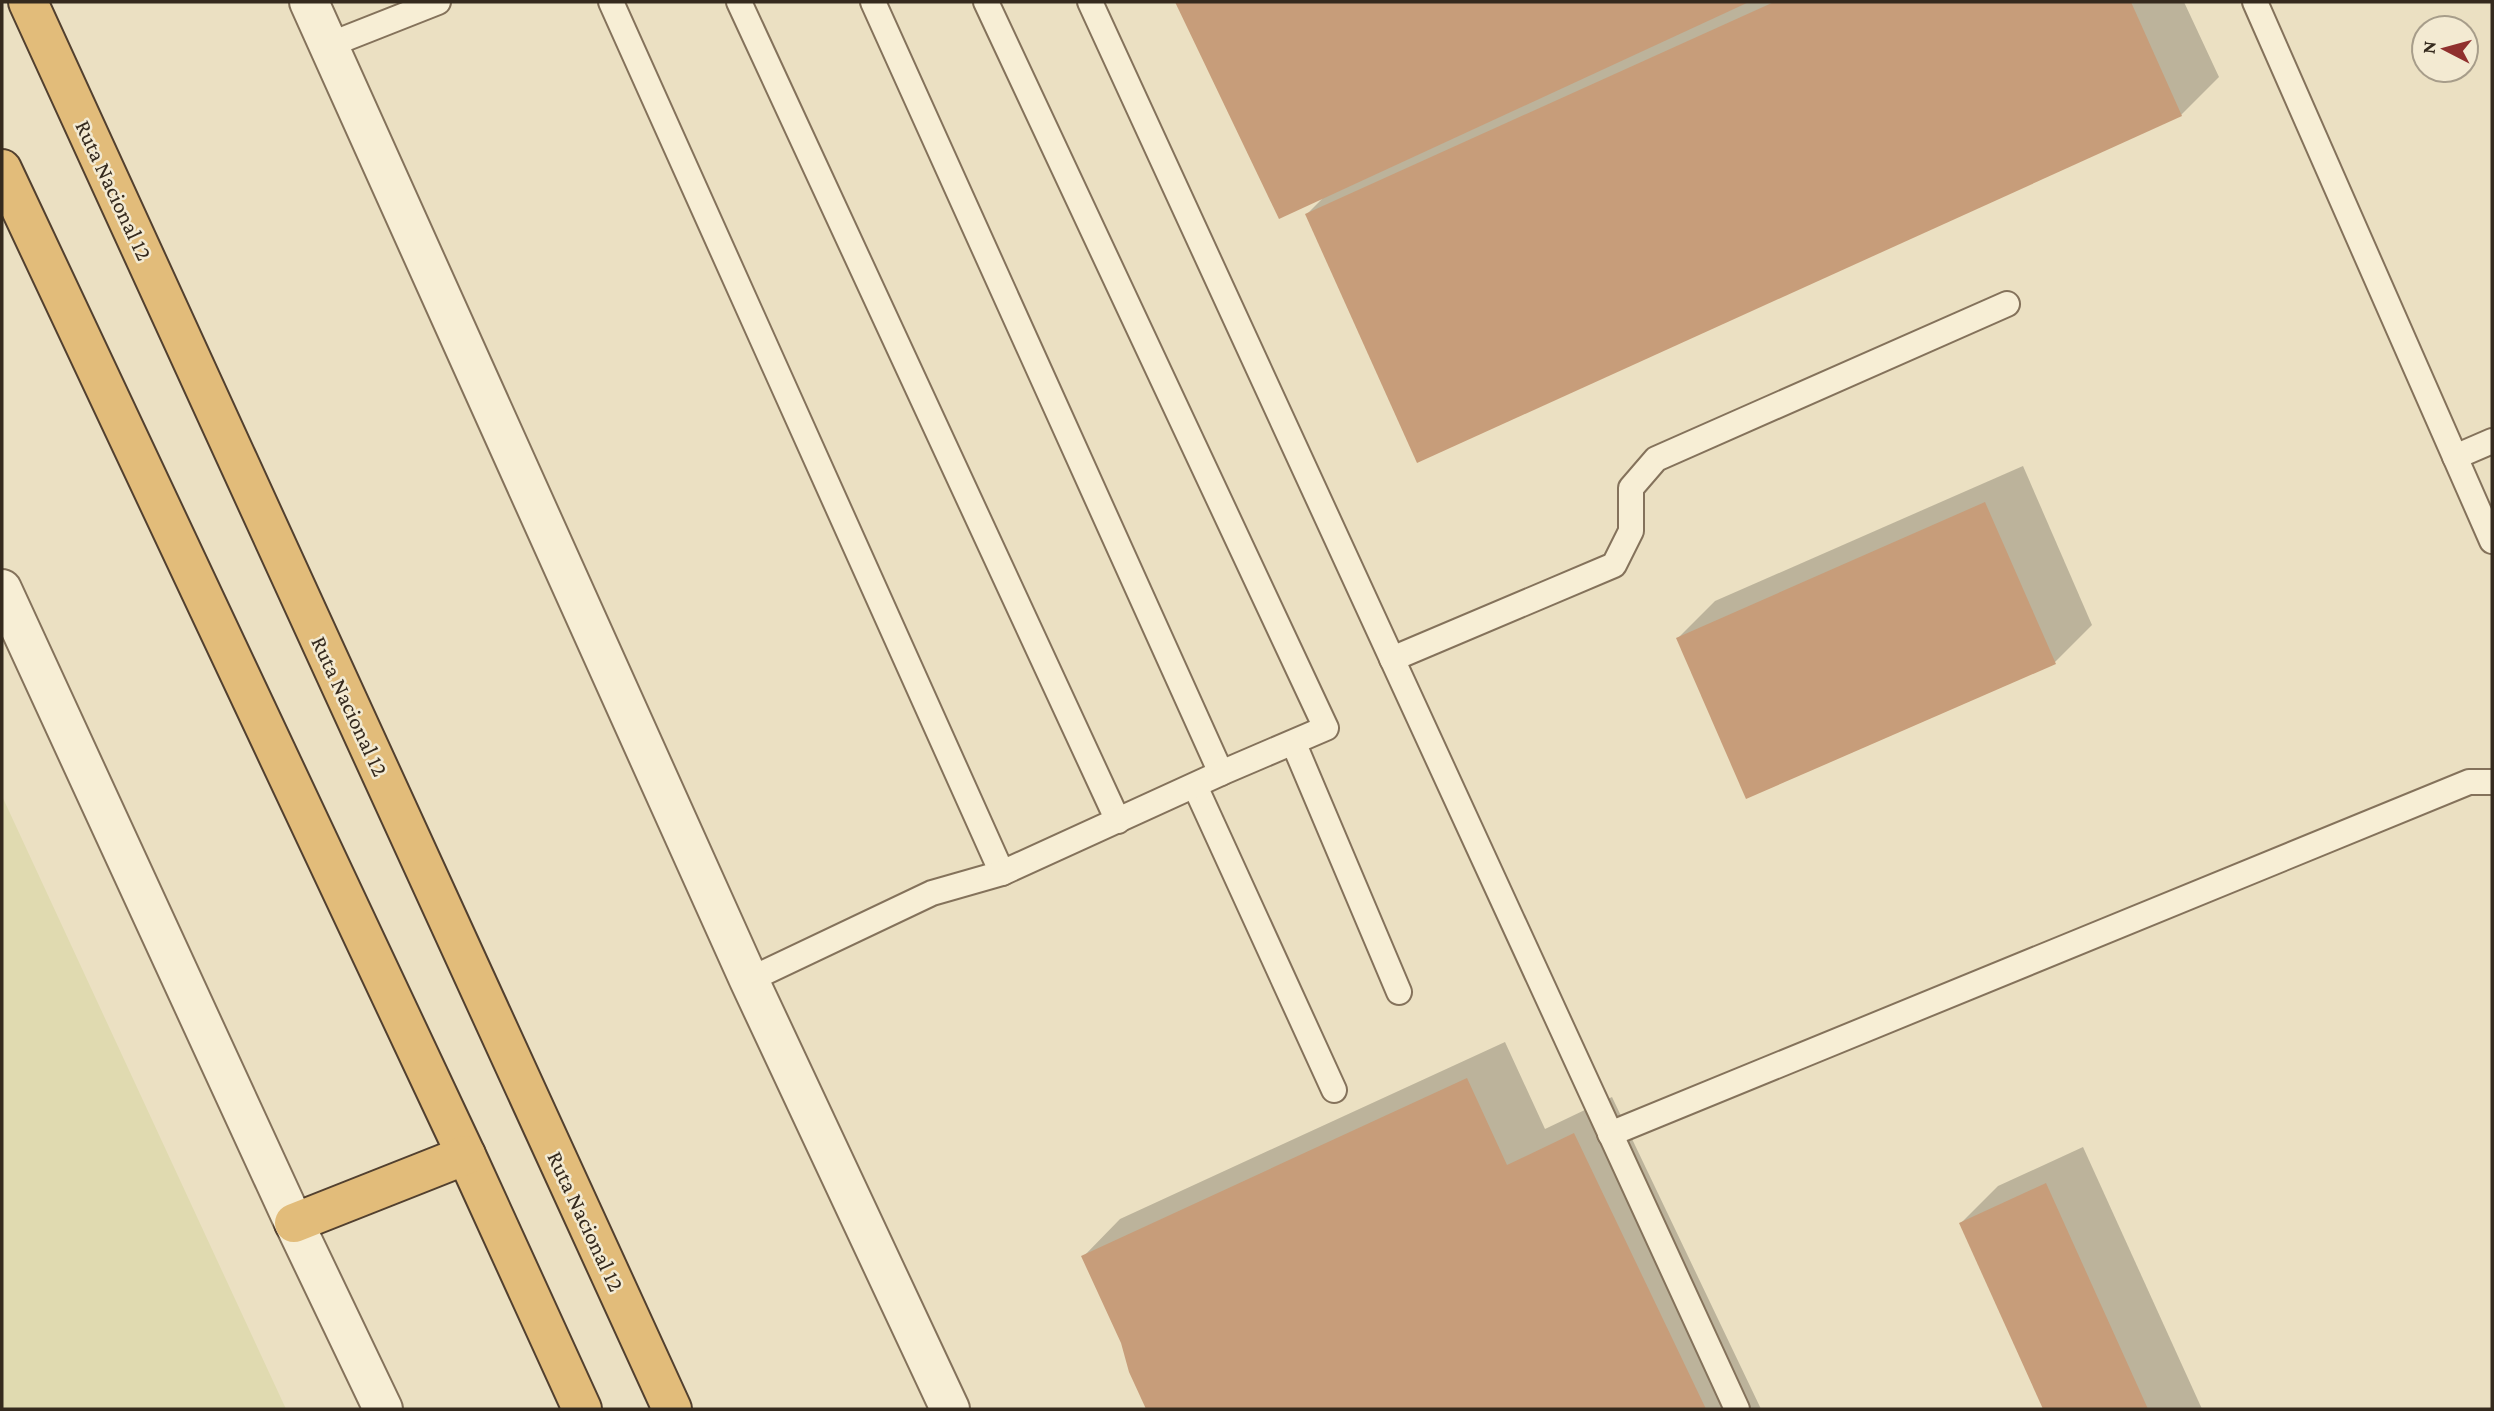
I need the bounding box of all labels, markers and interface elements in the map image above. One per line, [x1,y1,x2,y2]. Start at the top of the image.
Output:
north arrow [2410,14,2480,84]
text: N [2417,40,2440,55]
street label: Ruta Nacional 12 [70,116,158,264]
street label: Ruta Nacional 12 [306,632,394,780]
street label: Ruta Nacional 12 [542,1147,630,1295]

